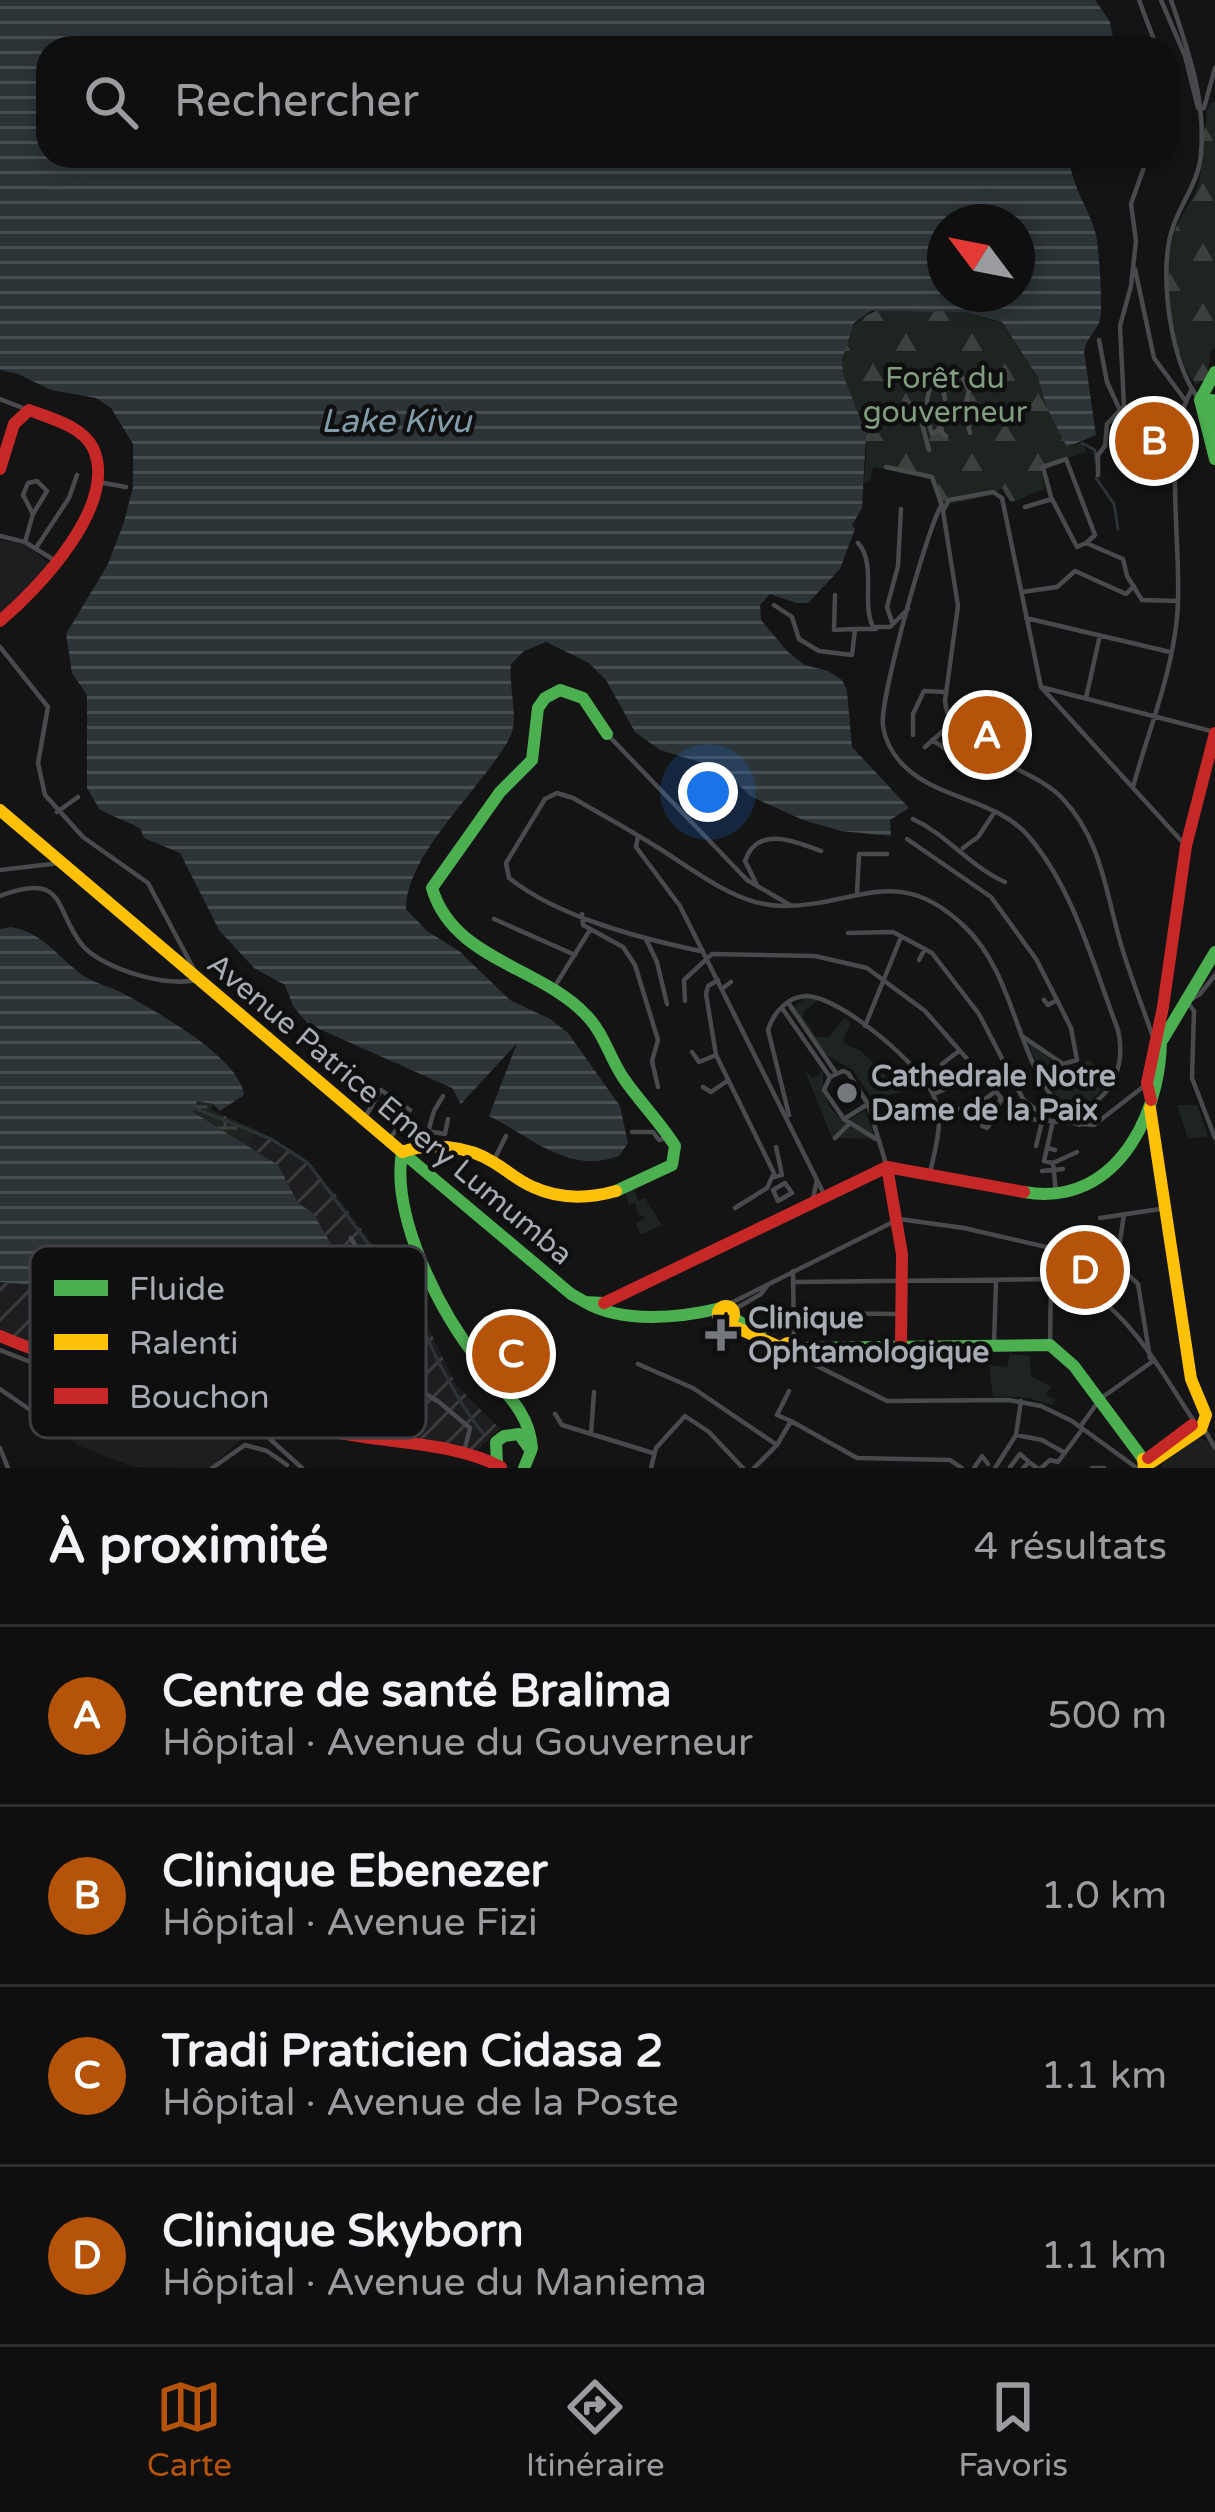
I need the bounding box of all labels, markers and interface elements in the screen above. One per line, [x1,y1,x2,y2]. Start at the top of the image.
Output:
search box [36,36,1179,168]
icon: search [78,69,144,135]
text: Rechercher [174,75,419,129]
north arrow [927,204,1035,312]
park label: Forêt du gouverneur [863,360,1028,431]
pin: B [1115,396,1193,486]
water label: Lake Kivu [321,402,473,441]
pin: A [948,690,1026,780]
your location [678,762,738,822]
street label: Avenue Patrice Emery Lumumba [199,946,580,1273]
place label: Cathedrale Notre Dame de la Paix [871,1058,1116,1129]
marker: Cathedrale Notre Dame de la Paix [834,1080,860,1106]
pin: D [1046,1225,1124,1315]
legend [30,1246,426,1438]
text: Fluide [129,1270,225,1309]
place label: Clinique Ophtamologique [748,1300,989,1371]
pin: C [472,1309,550,1399]
marker: Clinique Ophtamologique [705,1319,737,1351]
text: Ralenti [129,1324,238,1363]
text: Bouchon [129,1378,270,1417]
text: À proximité [48,1515,328,1577]
text: 4 résultats [974,1523,1167,1570]
text: Centre de santé Bralima [162,1665,672,1719]
text: A [72,1692,102,1739]
text: 500 m [1048,1692,1167,1739]
text: Hôpital · Avenue du Gouverneur [162,1719,753,1766]
text: Clinique Ebenezer [162,1845,548,1899]
text: B [73,1872,101,1919]
text: 1.0 km [1041,1872,1167,1919]
text: Hôpital · Avenue Fizi [162,1899,538,1946]
text: Tradi Praticien Cidasa 2 [162,2025,664,2079]
text: C [73,2052,101,2099]
text: 1.1 km [1041,2052,1167,2099]
text: Hôpital · Avenue de la Poste [162,2079,679,2126]
text: Clinique Skyborn [162,2205,524,2259]
text: D [72,2232,102,2279]
text: 1.1 km [1041,2232,1167,2279]
text: Hôpital · Avenue du Maniema [162,2259,707,2306]
tab: Carte [147,2374,232,2485]
tab: Itinéraire [526,2374,665,2485]
tab: Favoris [958,2374,1068,2485]

